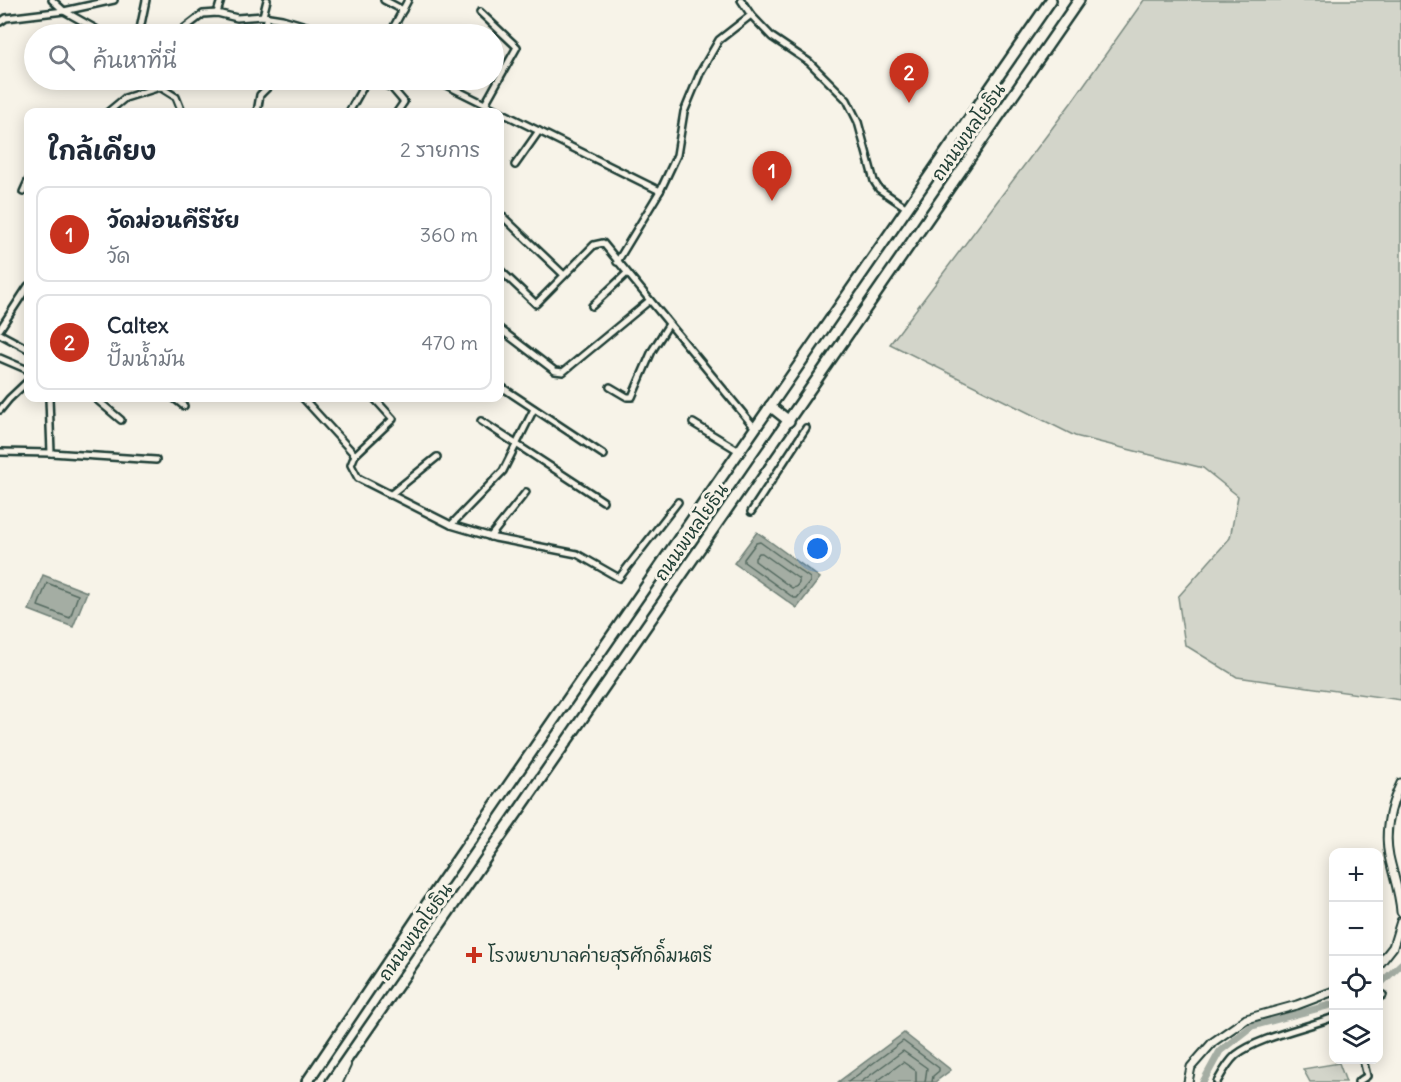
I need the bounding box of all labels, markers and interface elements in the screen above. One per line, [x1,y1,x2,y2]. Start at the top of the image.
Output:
search box [24,24,504,90]
icon: search [45,41,78,74]
text: ค้นหาที่นี่ [93,46,177,74]
pin: 2 [890,54,928,103]
street label: ถนนพหลโยธิน [925,78,1010,185]
text: ใกล้เคียง [48,134,156,167]
text: 2 รายการ [400,137,480,162]
pin: 1 [752,152,792,201]
text: วัดม่อนคีรีชัย [107,206,240,234]
text: 1 [66,222,73,247]
text: 360 m [420,222,478,247]
text: วัด [107,243,130,268]
text: Caltex [107,311,169,339]
text: 2 [64,330,75,355]
text: 470 m [421,330,478,355]
text: ปั๊มน้ำมัน [107,346,185,371]
street label: ถนนพหลโยธิน [648,478,733,585]
your location [803,534,832,563]
map controls [1329,848,1383,1064]
button: + [1329,848,1383,902]
street label: ถนนพหลโยธิน [372,878,457,985]
button: − [1329,902,1383,956]
place label: โรงพยาบาลค่ายสุรศักดิ์มนตรี [488,938,712,970]
marker: โรงพยาบาลค่ายสุรศักดิ์มนตรี [465,946,483,964]
button: locate [1329,956,1383,1010]
button: layers [1329,1010,1383,1064]

